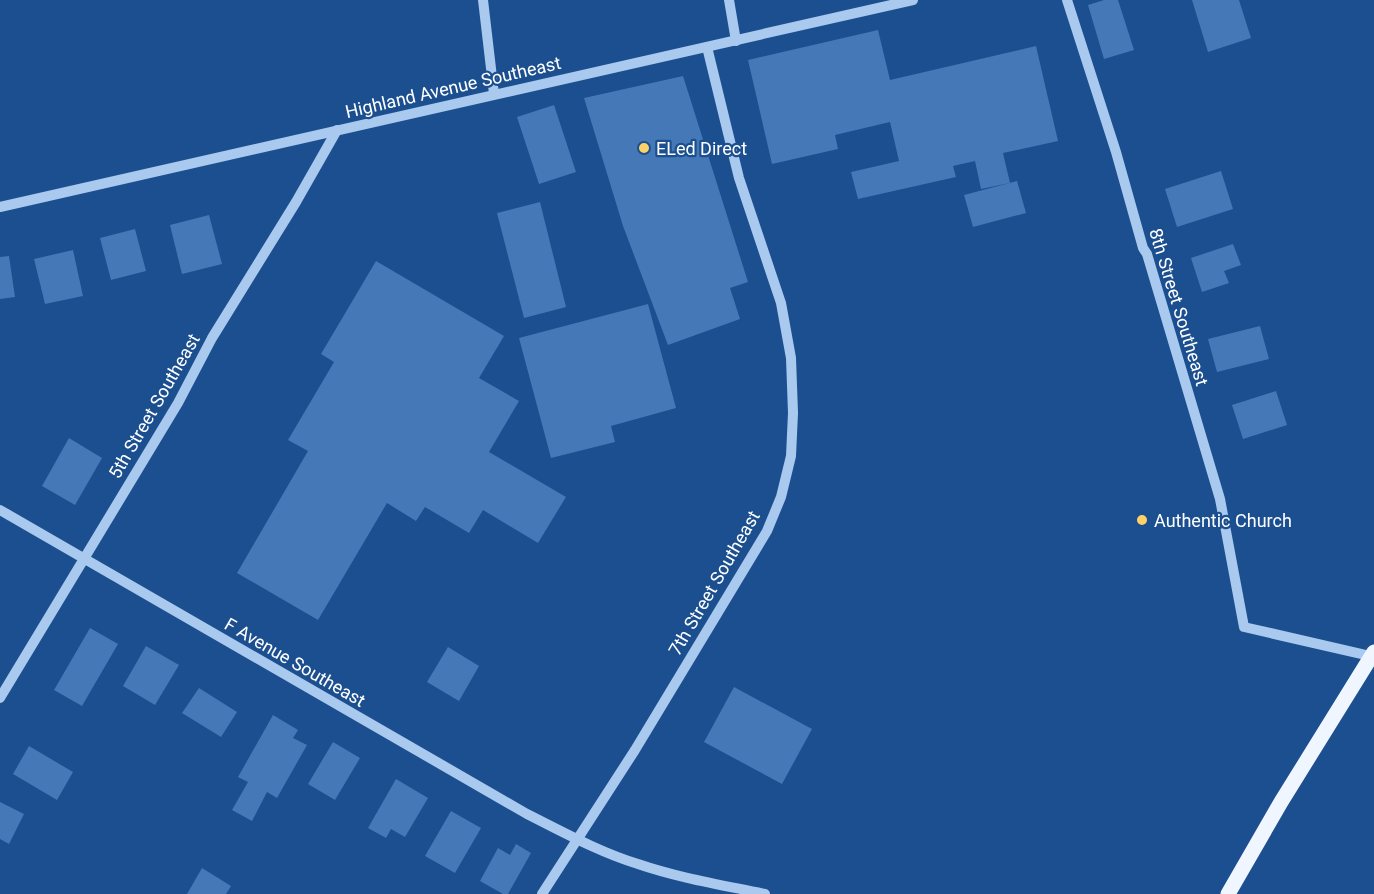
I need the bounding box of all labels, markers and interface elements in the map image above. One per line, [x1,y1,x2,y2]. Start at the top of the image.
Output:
street label: Highland Avenue Southeast [343,52,563,122]
place label: ELed Direct [656,138,747,159]
marker: ELed Direct [637,141,651,155]
street label: 8th Street Southeast [1145,226,1213,388]
street label: 5th Street Southeast [104,330,204,482]
street label: 7th Street Southeast [664,507,764,659]
place label: Authentic Church [1154,510,1292,531]
marker: Authentic Church [1135,513,1149,527]
street label: F Avenue Southeast [221,613,369,711]

